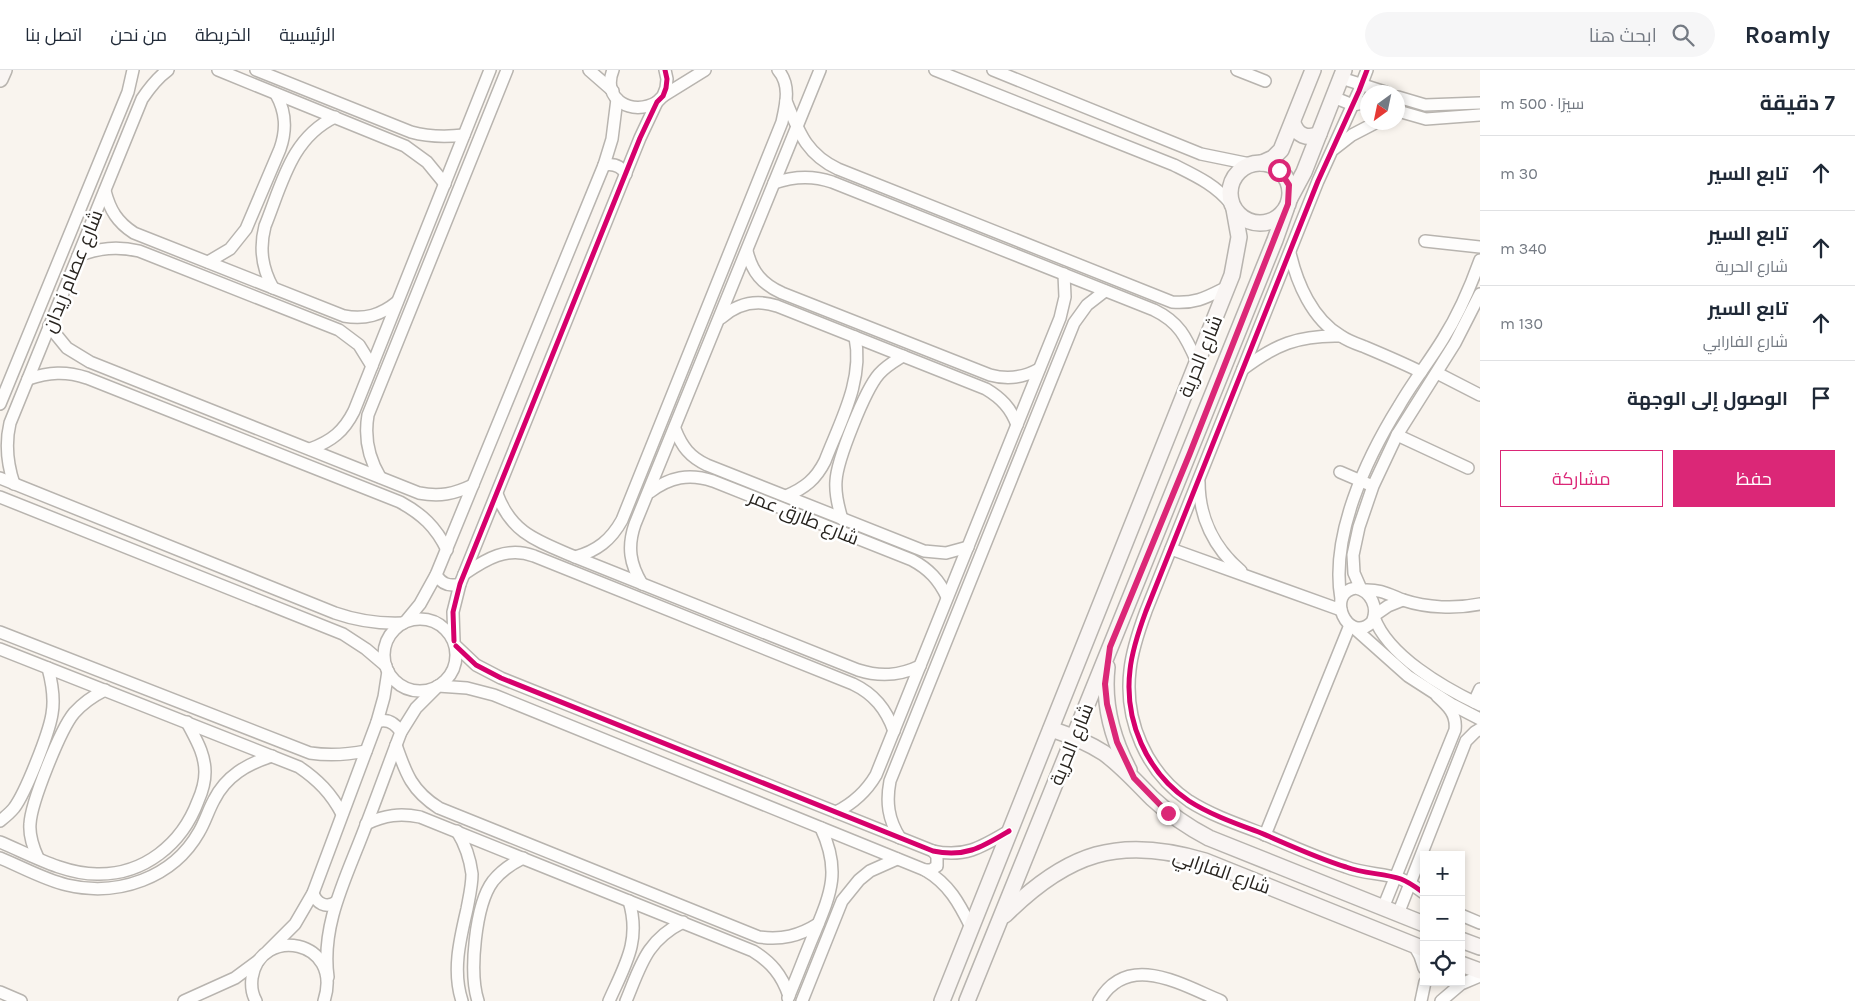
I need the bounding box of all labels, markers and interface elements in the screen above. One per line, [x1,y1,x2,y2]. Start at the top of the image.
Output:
search box [1365,12,1715,57]
icon: search [1669,21,1697,49]
text: Roamly [1745,21,1830,49]
text: اتصل بنا [25,24,82,46]
text: من نحن [110,24,167,46]
text: الخريطة [195,24,251,46]
text: الرئيسية [279,24,336,46]
text: ابحث هنا [1589,25,1657,47]
north arrow [1360,85,1405,130]
text: 7 دقيقة [1760,91,1835,115]
text: سيرًا · 500 m [1500,94,1584,113]
route start [1268,159,1291,182]
icon: ahead [1807,159,1835,187]
text: تابع السير [1708,163,1788,185]
text: 30 m [1500,164,1538,183]
street label: شارع عصام زيدان [38,207,109,337]
text: تابع السير [1708,223,1788,245]
icon: ahead [1807,234,1835,262]
text: 340 m [1500,239,1547,258]
text: شارع الحرية [1715,257,1788,276]
text: تابع السير [1708,298,1788,320]
icon: ahead [1807,309,1835,337]
street label: شارع الحرية [1175,312,1229,401]
text: 130 m [1500,314,1543,333]
text: شارع الفارابي [1703,332,1788,351]
icon: arrive [1807,384,1835,412]
text: الوصول إلى الوجهة [1627,388,1788,410]
button: مشاركة [1500,450,1663,507]
button: حفظ [1673,450,1835,507]
street label: شارع طارق عمر [744,485,862,552]
street label: شارع الحرية [1046,700,1100,789]
route end [1157,802,1180,825]
street label: شارع الفارابي [1169,845,1273,902]
map controls [1420,851,1465,986]
button: + [1420,851,1465,896]
button: − [1420,896,1465,941]
button: locate [1420,941,1465,986]

